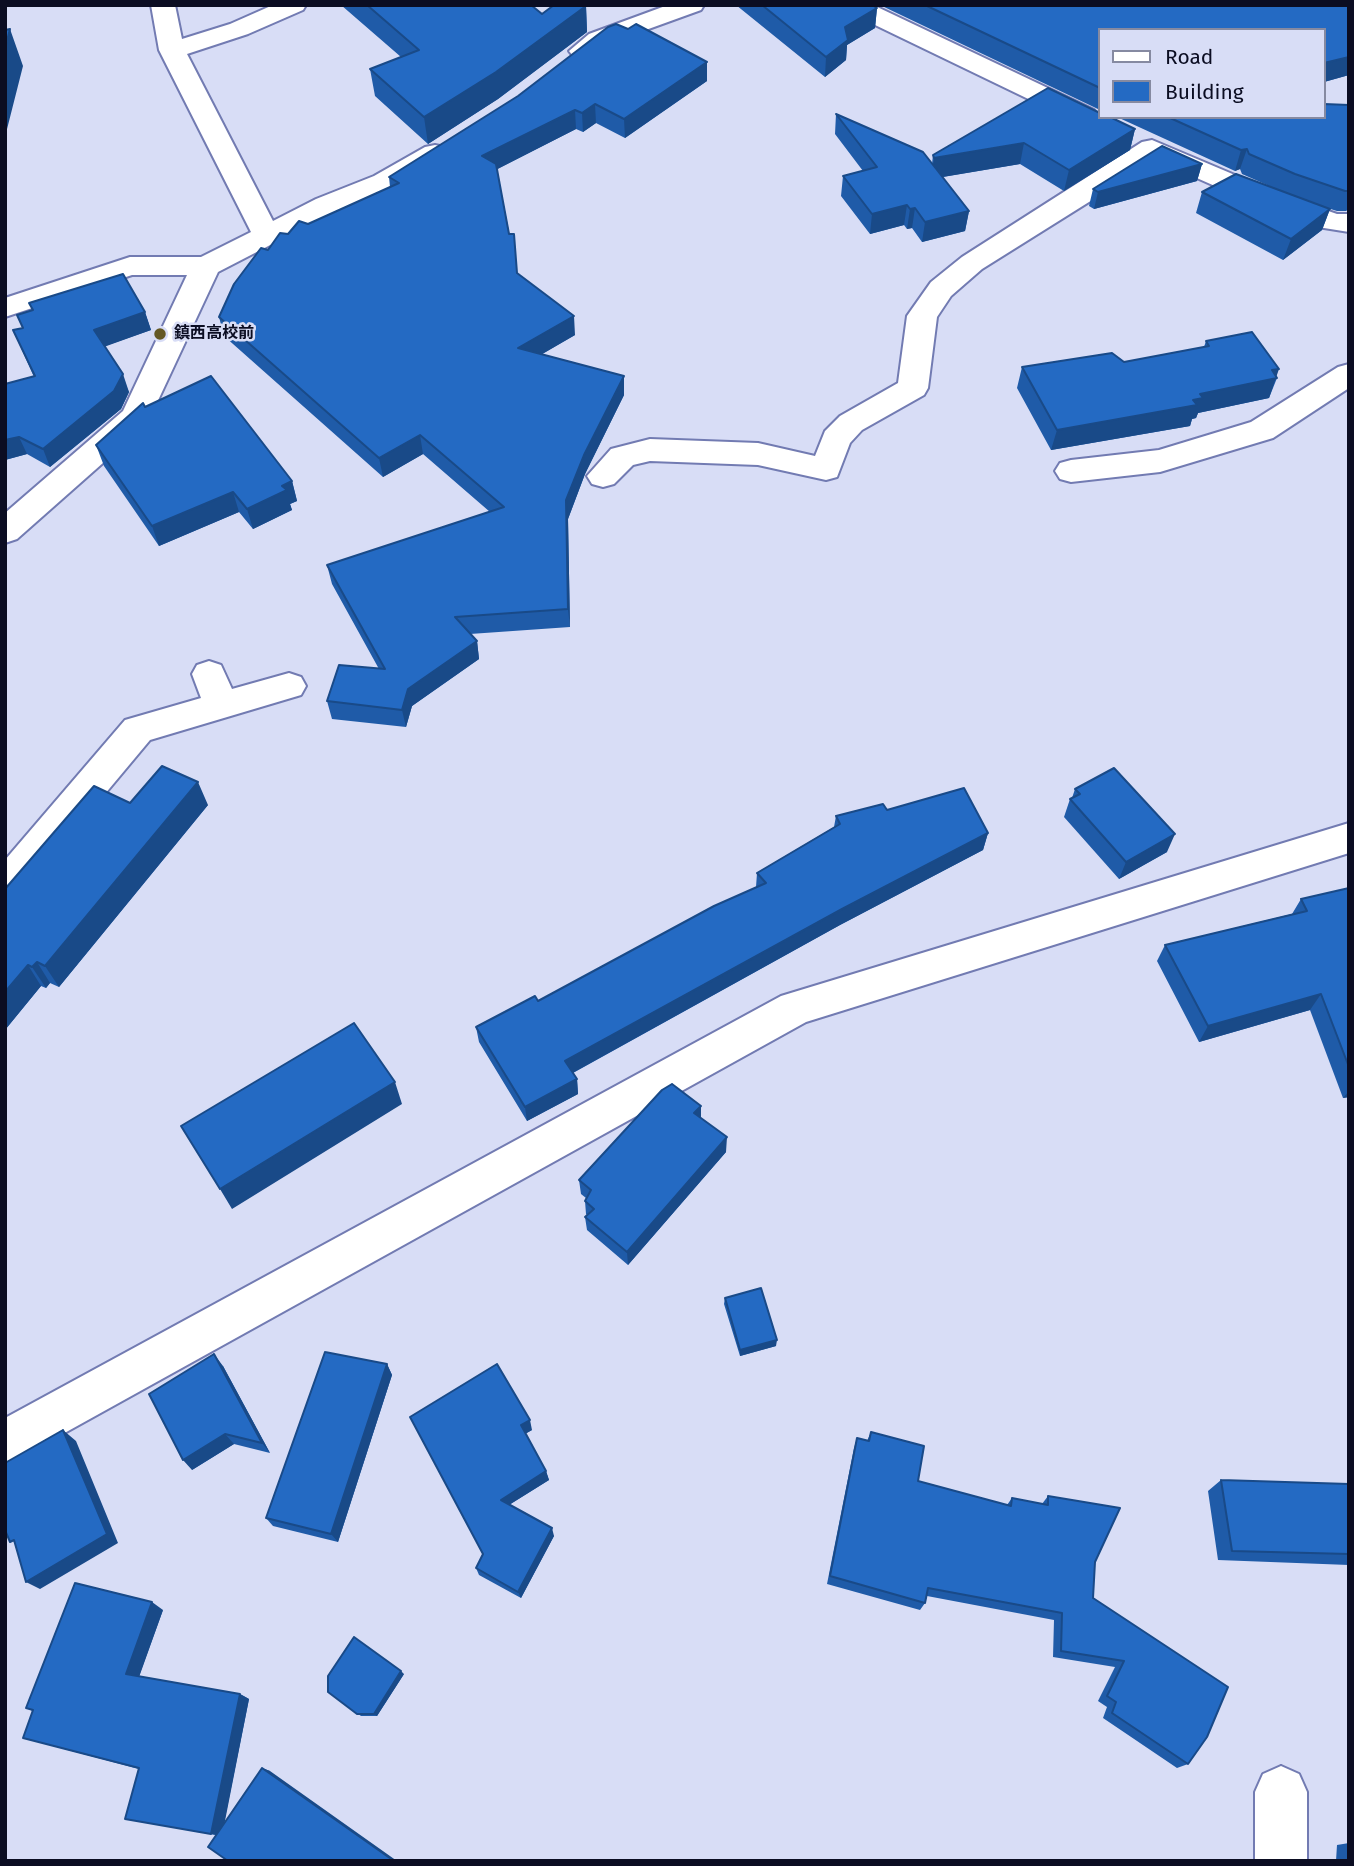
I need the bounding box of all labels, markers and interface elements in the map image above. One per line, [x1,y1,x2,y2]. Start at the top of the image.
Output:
legend [1098,28,1326,119]
text: Road [1165,44,1213,70]
text: Building [1165,79,1244,105]
place label: 鎮西高校前 [174,324,254,344]
marker: 鎮西高校前 [152,326,168,342]

